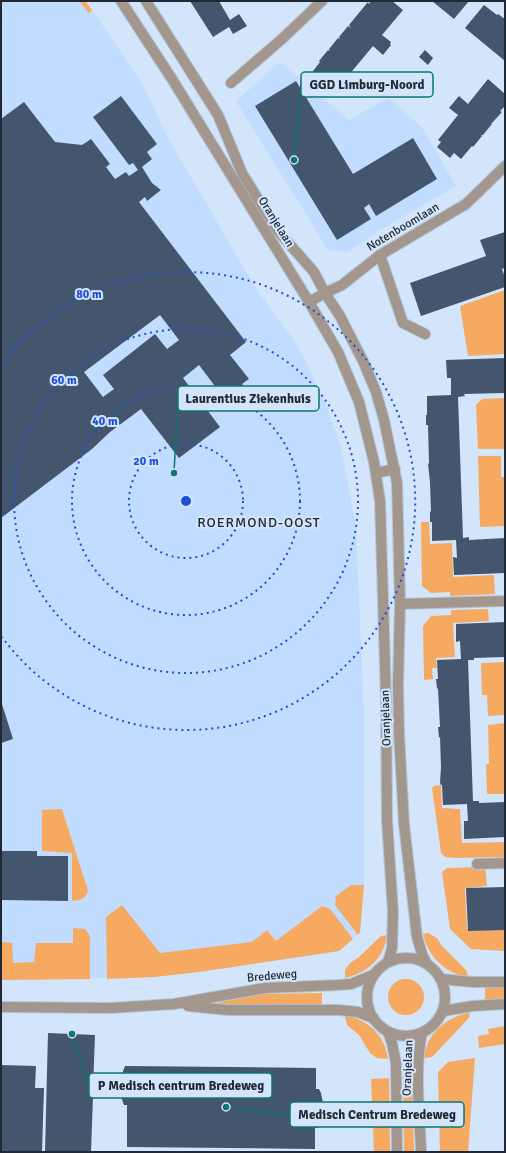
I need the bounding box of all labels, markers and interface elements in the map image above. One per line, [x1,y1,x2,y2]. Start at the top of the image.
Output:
callout: GGD Limburg-Noord [301,72,433,97]
text: GGD Limburg-Noord [309,77,425,93]
street label: Oranjelaan [255,194,297,250]
street label: Notenboomlaan [364,200,442,254]
text: 80 m [76,287,102,302]
text: 60 m [51,373,77,388]
callout: Laurentius Ziekenhuis [178,386,319,411]
text: Laurentius Ziekenhuis [185,391,311,407]
text: 40 m [92,414,118,429]
text: 20 m [133,454,159,469]
centre of rings [179,494,193,508]
district label: ROERMOND-OOST [197,514,321,531]
street label: Oranjelaan [378,690,394,746]
street label: Bredeweg [246,966,298,986]
street label: Oranjelaan [400,1040,416,1096]
callout: P Medisch centrum Bredeweg [89,1073,272,1098]
text: P Medisch centrum Bredeweg [98,1078,264,1094]
callout: Medisch Centrum Bredeweg [290,1102,464,1127]
text: Medisch Centrum Bredeweg [298,1107,456,1123]

